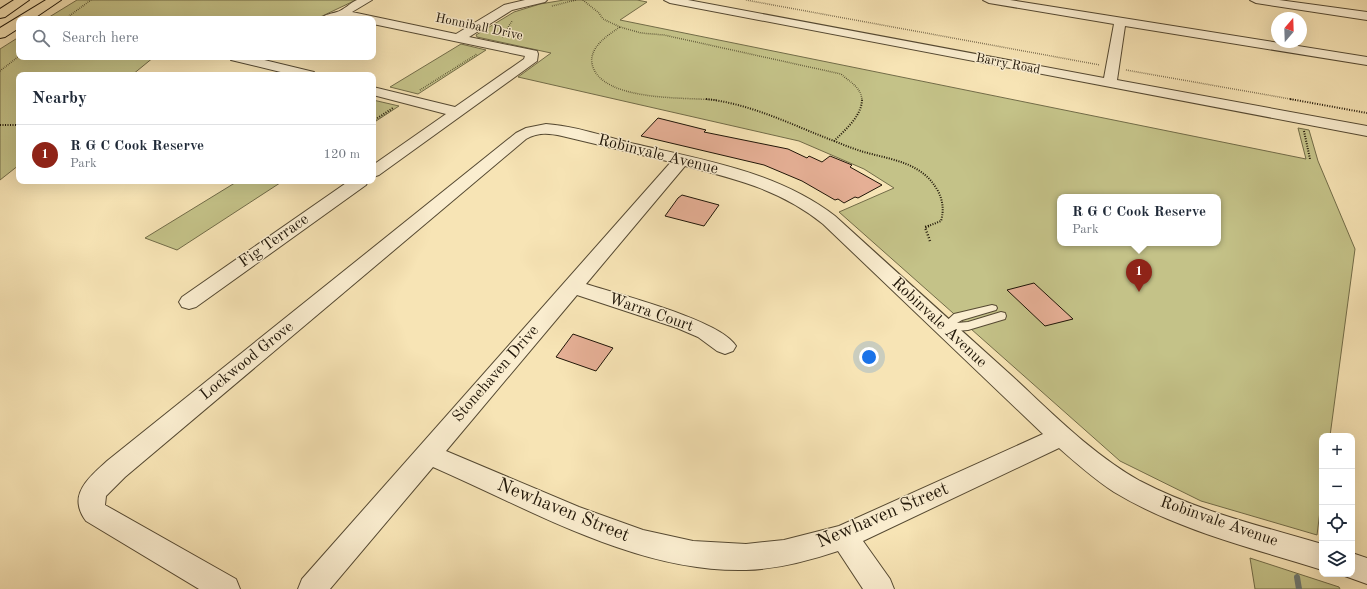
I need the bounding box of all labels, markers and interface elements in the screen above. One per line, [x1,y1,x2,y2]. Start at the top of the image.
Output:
street label: Honniball Drive [434,11,524,43]
north arrow [1271,12,1307,48]
search box [16,16,376,60]
icon: search [30,27,52,49]
text: Search here [62,31,139,46]
street label: Barry Road [975,51,1042,77]
text: Nearby [32,90,87,107]
street label: Robinvale Avenue [596,132,720,178]
text: R G C Cook Reserve [70,139,204,154]
text: 1 [41,148,49,161]
text: 120 m [323,148,360,161]
text: Park [70,157,97,170]
popup [1057,194,1221,246]
text: R G C Cook Reserve [1072,205,1206,220]
street label: Fig Terrace [236,211,312,271]
text: Park [1072,223,1099,236]
pin: 1 [1126,259,1152,292]
street label: Robinvale Avenue [888,275,990,371]
street label: Warra Court [607,291,696,335]
street label: Lockwood Grove [197,319,297,403]
street label: Stonehaven Drive [450,323,542,425]
your location [859,347,879,367]
map controls [1319,433,1355,577]
button: + [1319,433,1355,469]
button: − [1319,469,1355,505]
street label: Newhaven Street [494,476,632,546]
street label: Newhaven Street [814,480,952,552]
street label: Robinvale Avenue [1158,494,1280,550]
button: locate [1319,505,1355,541]
button: layers [1319,541,1355,577]

